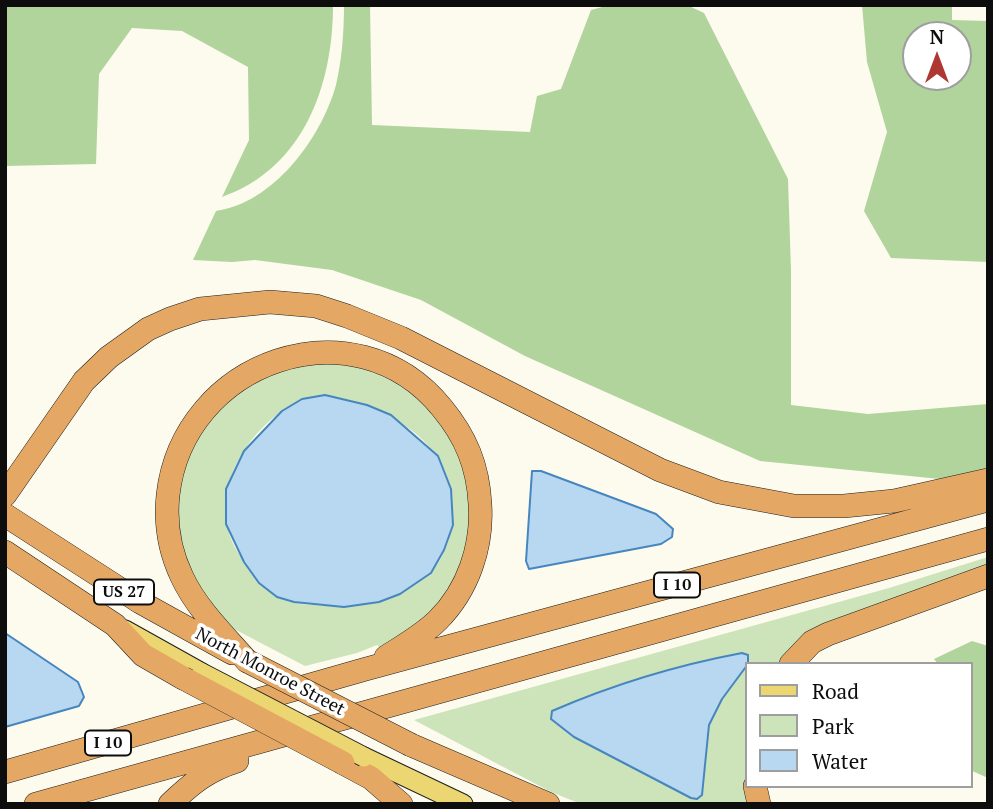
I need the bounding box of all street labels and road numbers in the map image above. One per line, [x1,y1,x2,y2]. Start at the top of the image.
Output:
road number: I 10 [654,572,700,598]
road number: US 27 [94,580,154,604]
street label: North Monroe Street [192,623,348,721]
road number: I 10 [85,730,131,756]

